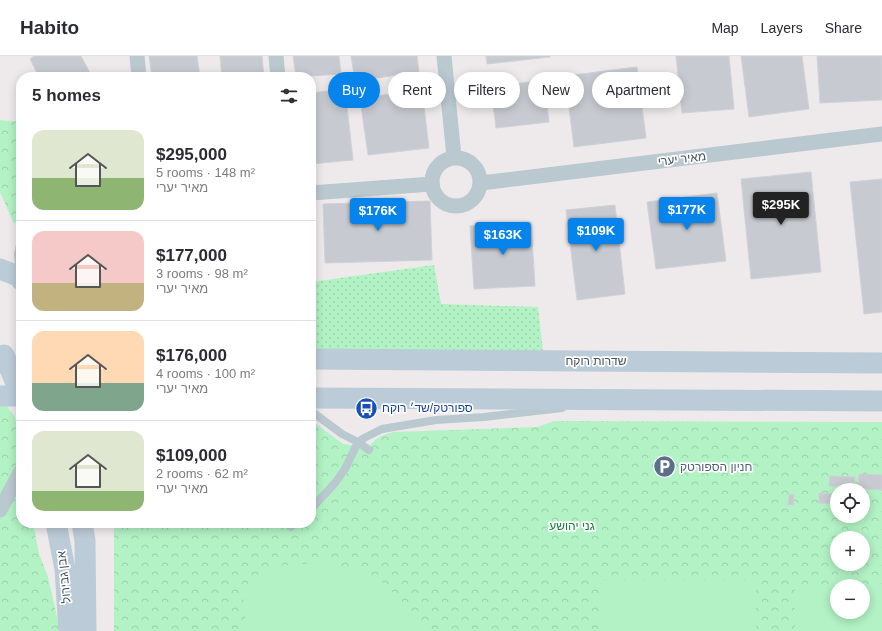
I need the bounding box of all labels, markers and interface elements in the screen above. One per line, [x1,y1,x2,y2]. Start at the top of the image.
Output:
text: Habito [20,17,79,38]
text: Map [711,20,739,36]
text: Layers [761,20,803,36]
text: Share [825,20,862,36]
chip: Buy [328,72,380,108]
chip: Rent [388,72,446,108]
chip: Filters [454,72,520,108]
chip: New [528,72,584,108]
chip: Apartment [592,72,684,108]
icon: filters [278,85,300,107]
text: 5 homes [32,86,101,105]
text: $295,000 [156,145,227,164]
icon: home [64,146,112,194]
street label: מאיר יערי [657,149,707,169]
text: 5 rooms · 148 m² [156,165,255,180]
text: מאיר יערי [156,180,208,195]
pin: $295K [753,192,809,226]
pin: $177K [659,197,715,231]
text: $295K [762,197,800,212]
pin: $176K [350,198,406,232]
text: $177K [668,202,706,217]
text: $176K [359,203,397,218]
pin: $109K [568,218,624,252]
pin: $163K [475,222,531,256]
text: $109K [577,223,615,238]
text: $163K [484,227,522,242]
text: $177,000 [156,246,227,265]
icon: home [64,247,112,295]
text: 3 rooms · 98 m² [156,266,248,281]
text: מאיר יערי [156,281,208,296]
text: $176,000 [156,346,227,365]
icon: home [64,347,112,395]
street label: שדרות רוקח [565,354,627,368]
text: 4 rooms · 100 m² [156,366,255,381]
text: מאיר יערי [156,381,208,396]
bus stop icon: ספורטק/שד׳ רוקח [354,395,380,421]
place label: ספורטק/שד׳ רוקח [382,401,473,415]
text: $109,000 [156,446,227,465]
icon: home [64,447,112,495]
parking icon: חניון הספורטק [651,454,677,480]
place label: חניון הספורטק [680,460,752,474]
text: 2 rooms · 62 m² [156,466,248,481]
text: מאיר יערי [156,481,208,496]
map controls [830,483,870,619]
button: locate [830,483,870,523]
park label: גני יהושע [549,519,595,533]
button: + [830,531,870,571]
street label: אבן גבירול [54,550,74,604]
button: − [830,579,870,619]

